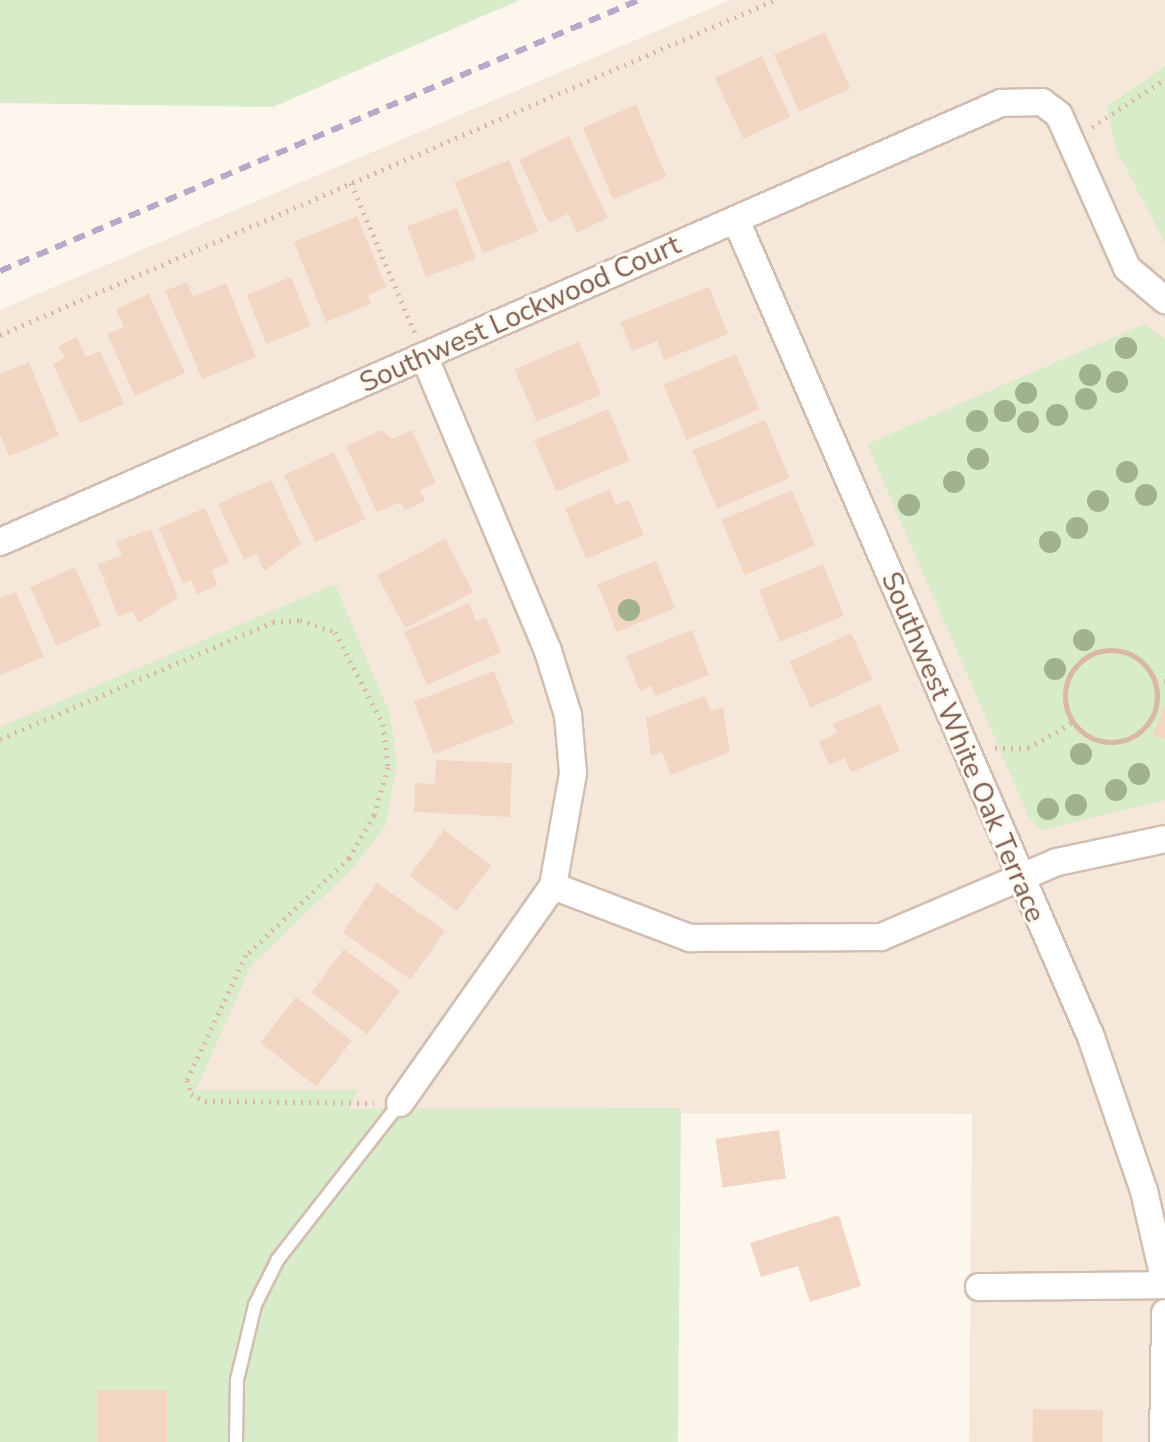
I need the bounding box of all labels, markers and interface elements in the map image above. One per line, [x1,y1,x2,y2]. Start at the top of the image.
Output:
street label: Southwest Lockwood Court [354,228,686,400]
street label: Southwest White Oak Terrace [874,567,1052,927]

